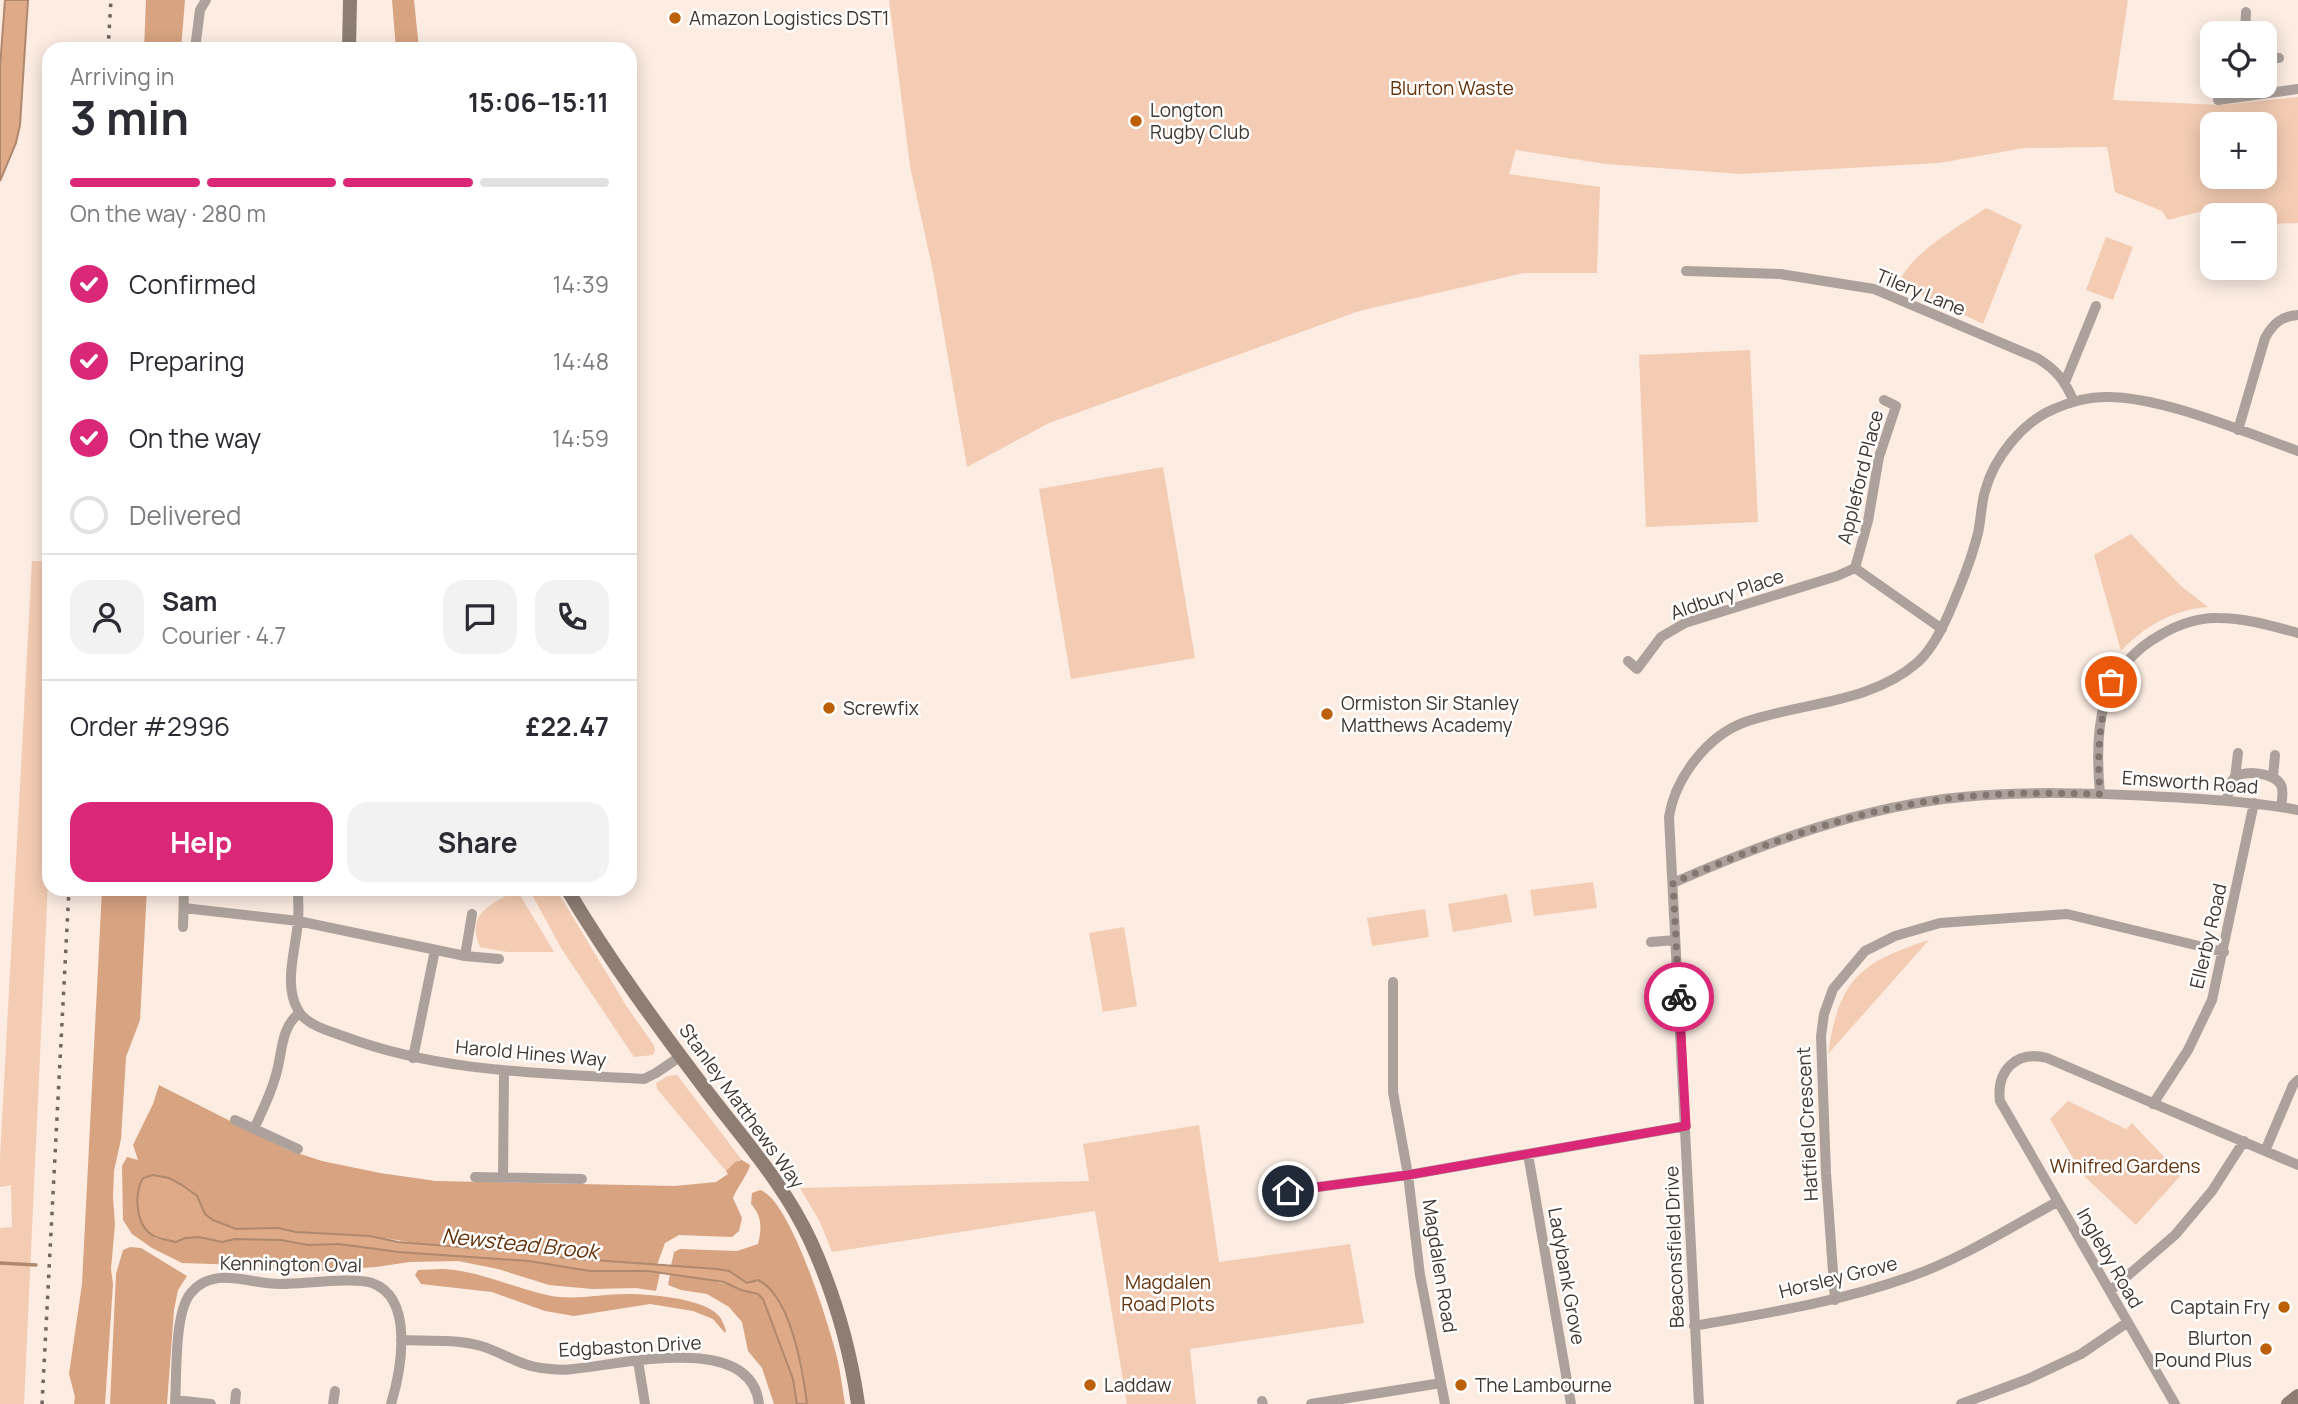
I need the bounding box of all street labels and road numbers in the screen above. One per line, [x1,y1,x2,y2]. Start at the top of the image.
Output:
street label: Tilery Lane [1872,262,1970,322]
street label: Appleford Place [1831,407,1889,547]
street label: Aldbury Place [1667,562,1787,626]
street label: Emsworth Road [2121,764,2259,800]
street label: Ellerby Road [2183,881,2233,991]
street label: Stanley Matthews Way [673,1018,811,1194]
street label: Harold Hines Way [454,1033,608,1073]
street label: Hatfield Crescent [1790,1046,1824,1202]
street label: Beaconsfield Drive [1658,1165,1690,1329]
street label: Magdalen Road [1417,1197,1463,1335]
street label: Ingleby Road [2071,1203,2149,1313]
street label: Ladybank Grove [1542,1205,1592,1347]
street label: Kennington Oval [220,1250,362,1278]
street label: Horsley Grove [1776,1250,1900,1304]
street label: Edgbaston Drive [558,1329,702,1363]

